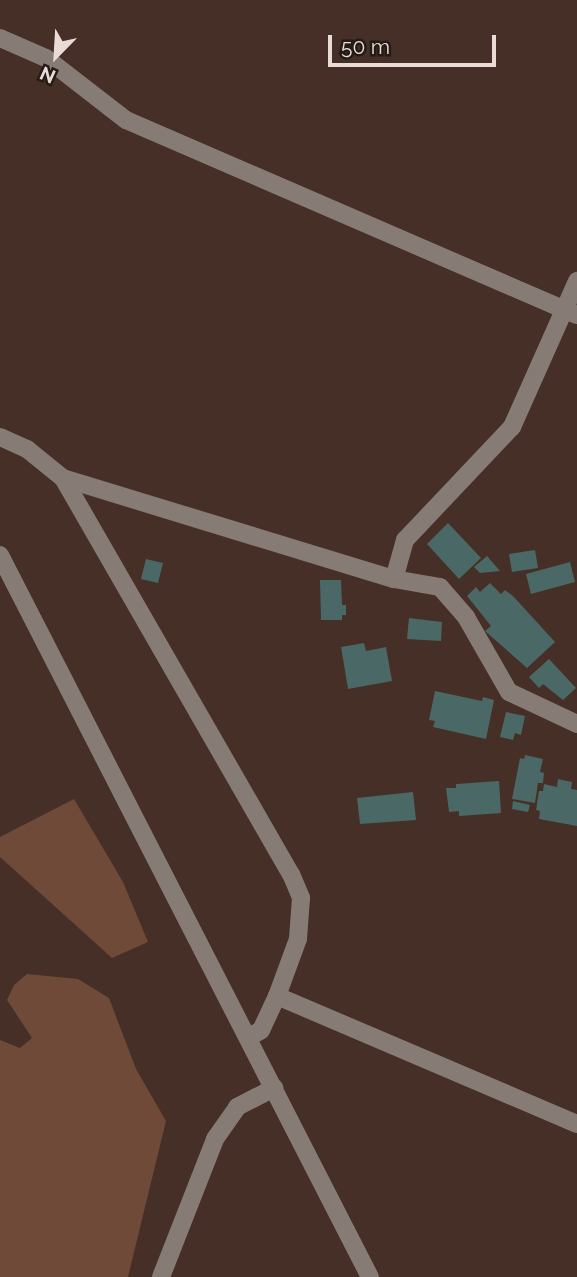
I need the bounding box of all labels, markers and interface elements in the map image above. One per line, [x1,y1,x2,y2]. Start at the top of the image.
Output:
north arrow [21,21,91,91]
scale bar [332,21,500,65]
text: 50 m [341,34,390,59]
text: N [36,62,59,88]

